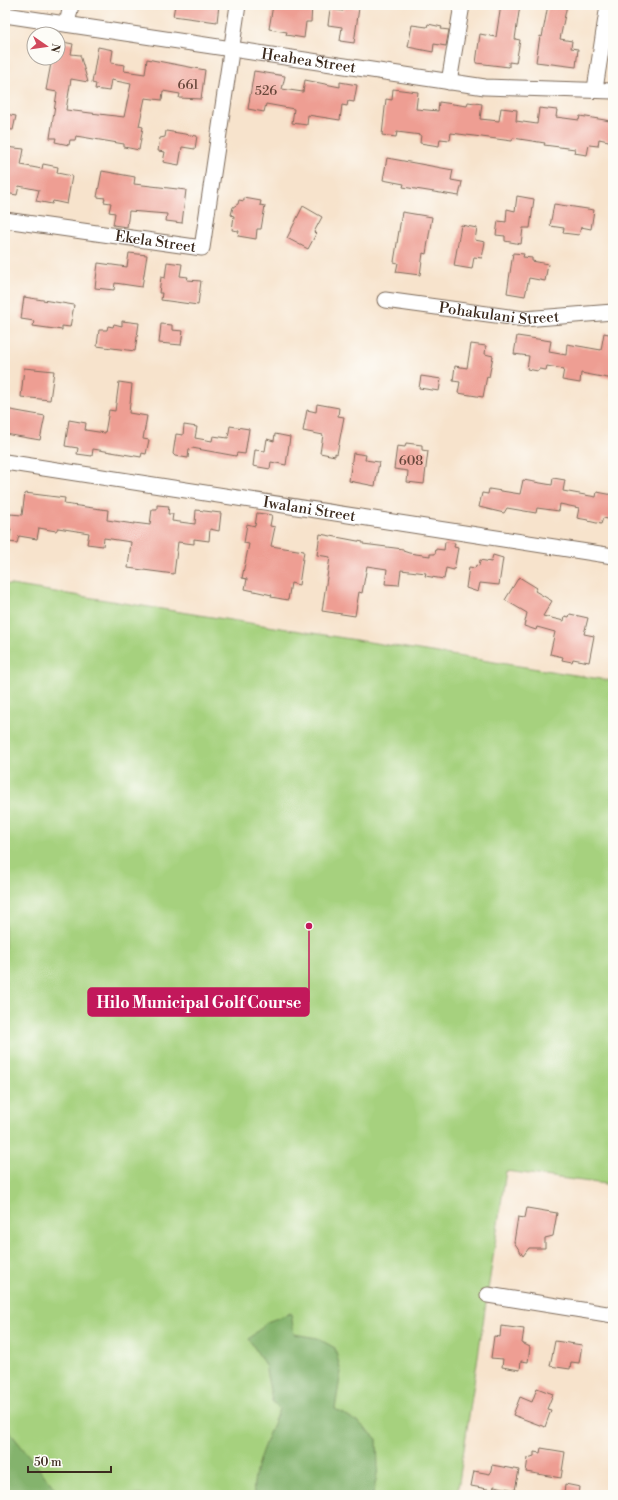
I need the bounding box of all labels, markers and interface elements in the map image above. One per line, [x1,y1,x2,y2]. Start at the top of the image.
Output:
north arrow [26,26,66,66]
text: N [47,42,63,54]
street label: Heahea Street [260,45,358,78]
house number: 661 [178,77,199,93]
house number: 526 [255,83,277,99]
street label: Ekela Street [114,227,198,257]
street label: Pohakulani Street [438,298,561,329]
house number: 608 [399,453,423,469]
street label: Iwalani Street [262,493,358,526]
callout: Hilo Municipal Golf Course [88,988,309,1016]
text: Hilo Municipal Golf Course [97,993,302,1013]
scale bar [28,1448,111,1474]
text: 50 m [34,1455,62,1470]

